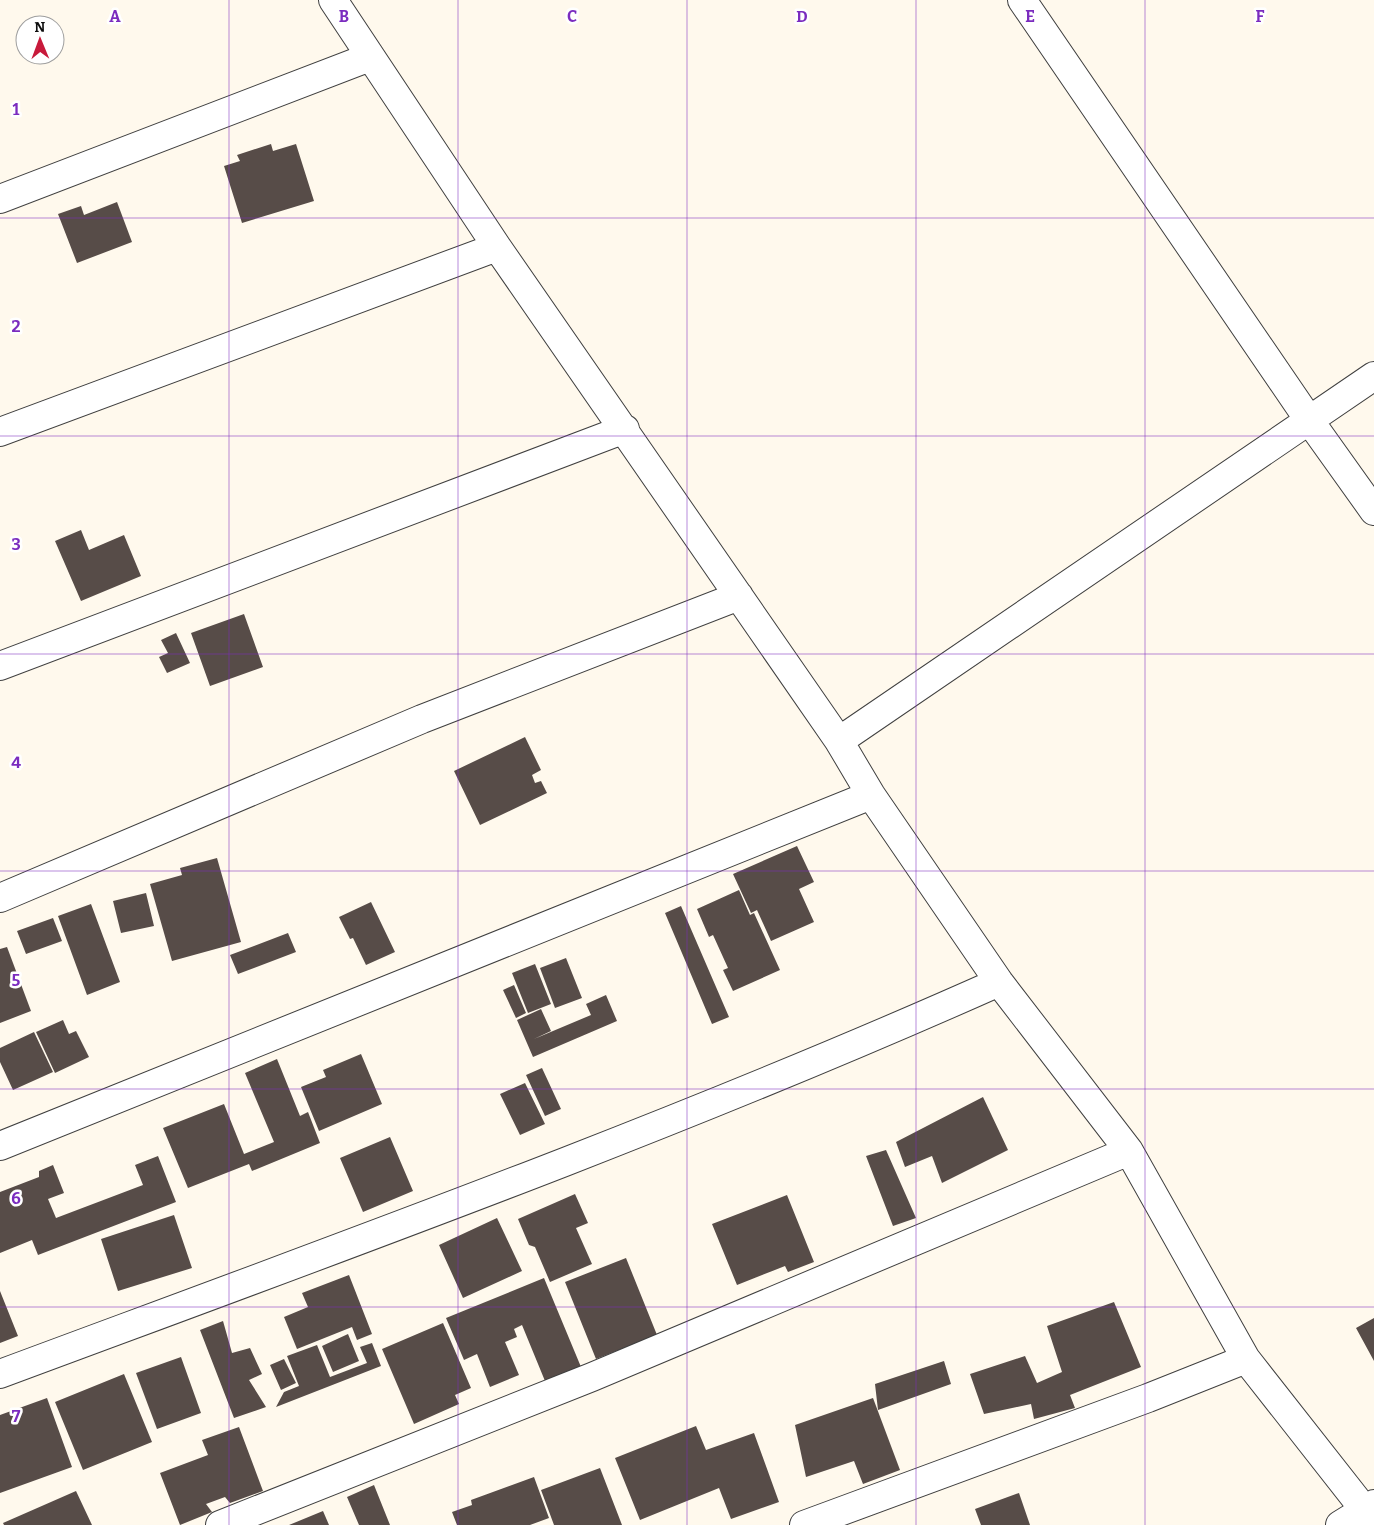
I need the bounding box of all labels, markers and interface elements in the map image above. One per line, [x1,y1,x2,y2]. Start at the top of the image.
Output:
text: A [109,7,121,26]
text: B [339,7,349,26]
text: C [567,7,577,26]
text: D [796,7,808,26]
text: E [1025,7,1035,26]
text: F [1256,7,1265,26]
north arrow [15,15,65,65]
text: N [34,19,46,36]
text: 1 [13,100,20,119]
text: 2 [11,317,21,336]
text: 3 [11,535,21,554]
text: 4 [11,753,21,772]
text: 5 [12,971,21,990]
text: 6 [11,1189,21,1208]
text: 7 [12,1407,21,1426]

